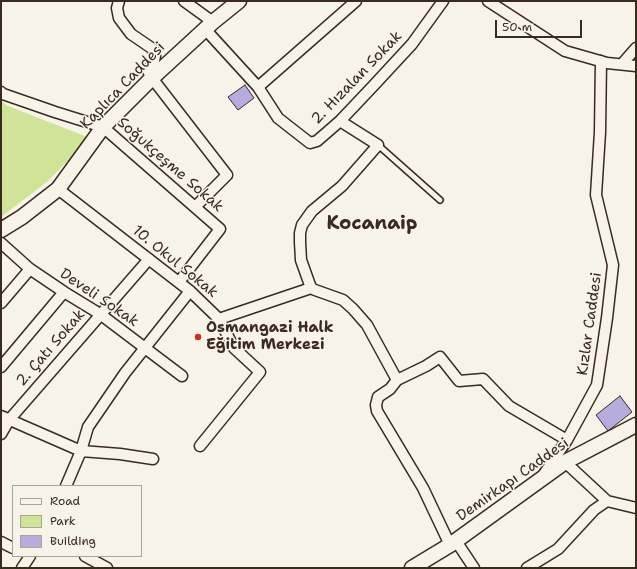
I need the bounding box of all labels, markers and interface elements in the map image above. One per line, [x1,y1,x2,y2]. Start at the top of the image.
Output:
scale bar [497,12,584,38]
text: 50 m [502,19,532,35]
street label: 2. Hızalan Sokak [308,28,406,128]
street label: Kaplıca Caddesi [77,39,169,133]
street label: Soğukçeşme Sokak [113,114,227,216]
district label: Kocanaip [327,213,417,235]
street label: 10. Okul Sokak [129,222,221,302]
street label: Develi Sokak [56,265,142,331]
street label: Kızlar Caddesi [574,271,606,377]
street label: 2. Çatı Sokak [13,306,89,390]
place label: Osmangazi Halk Eğitim Merkezi [206,319,334,354]
marker: Osmangazi Halk Eğitim Merkezi [193,332,203,342]
street label: Demirkapı Caddesi [453,434,573,526]
legend [12,485,142,557]
text: Road [50,493,80,509]
text: Park [50,513,76,529]
text: Building [50,533,96,549]

